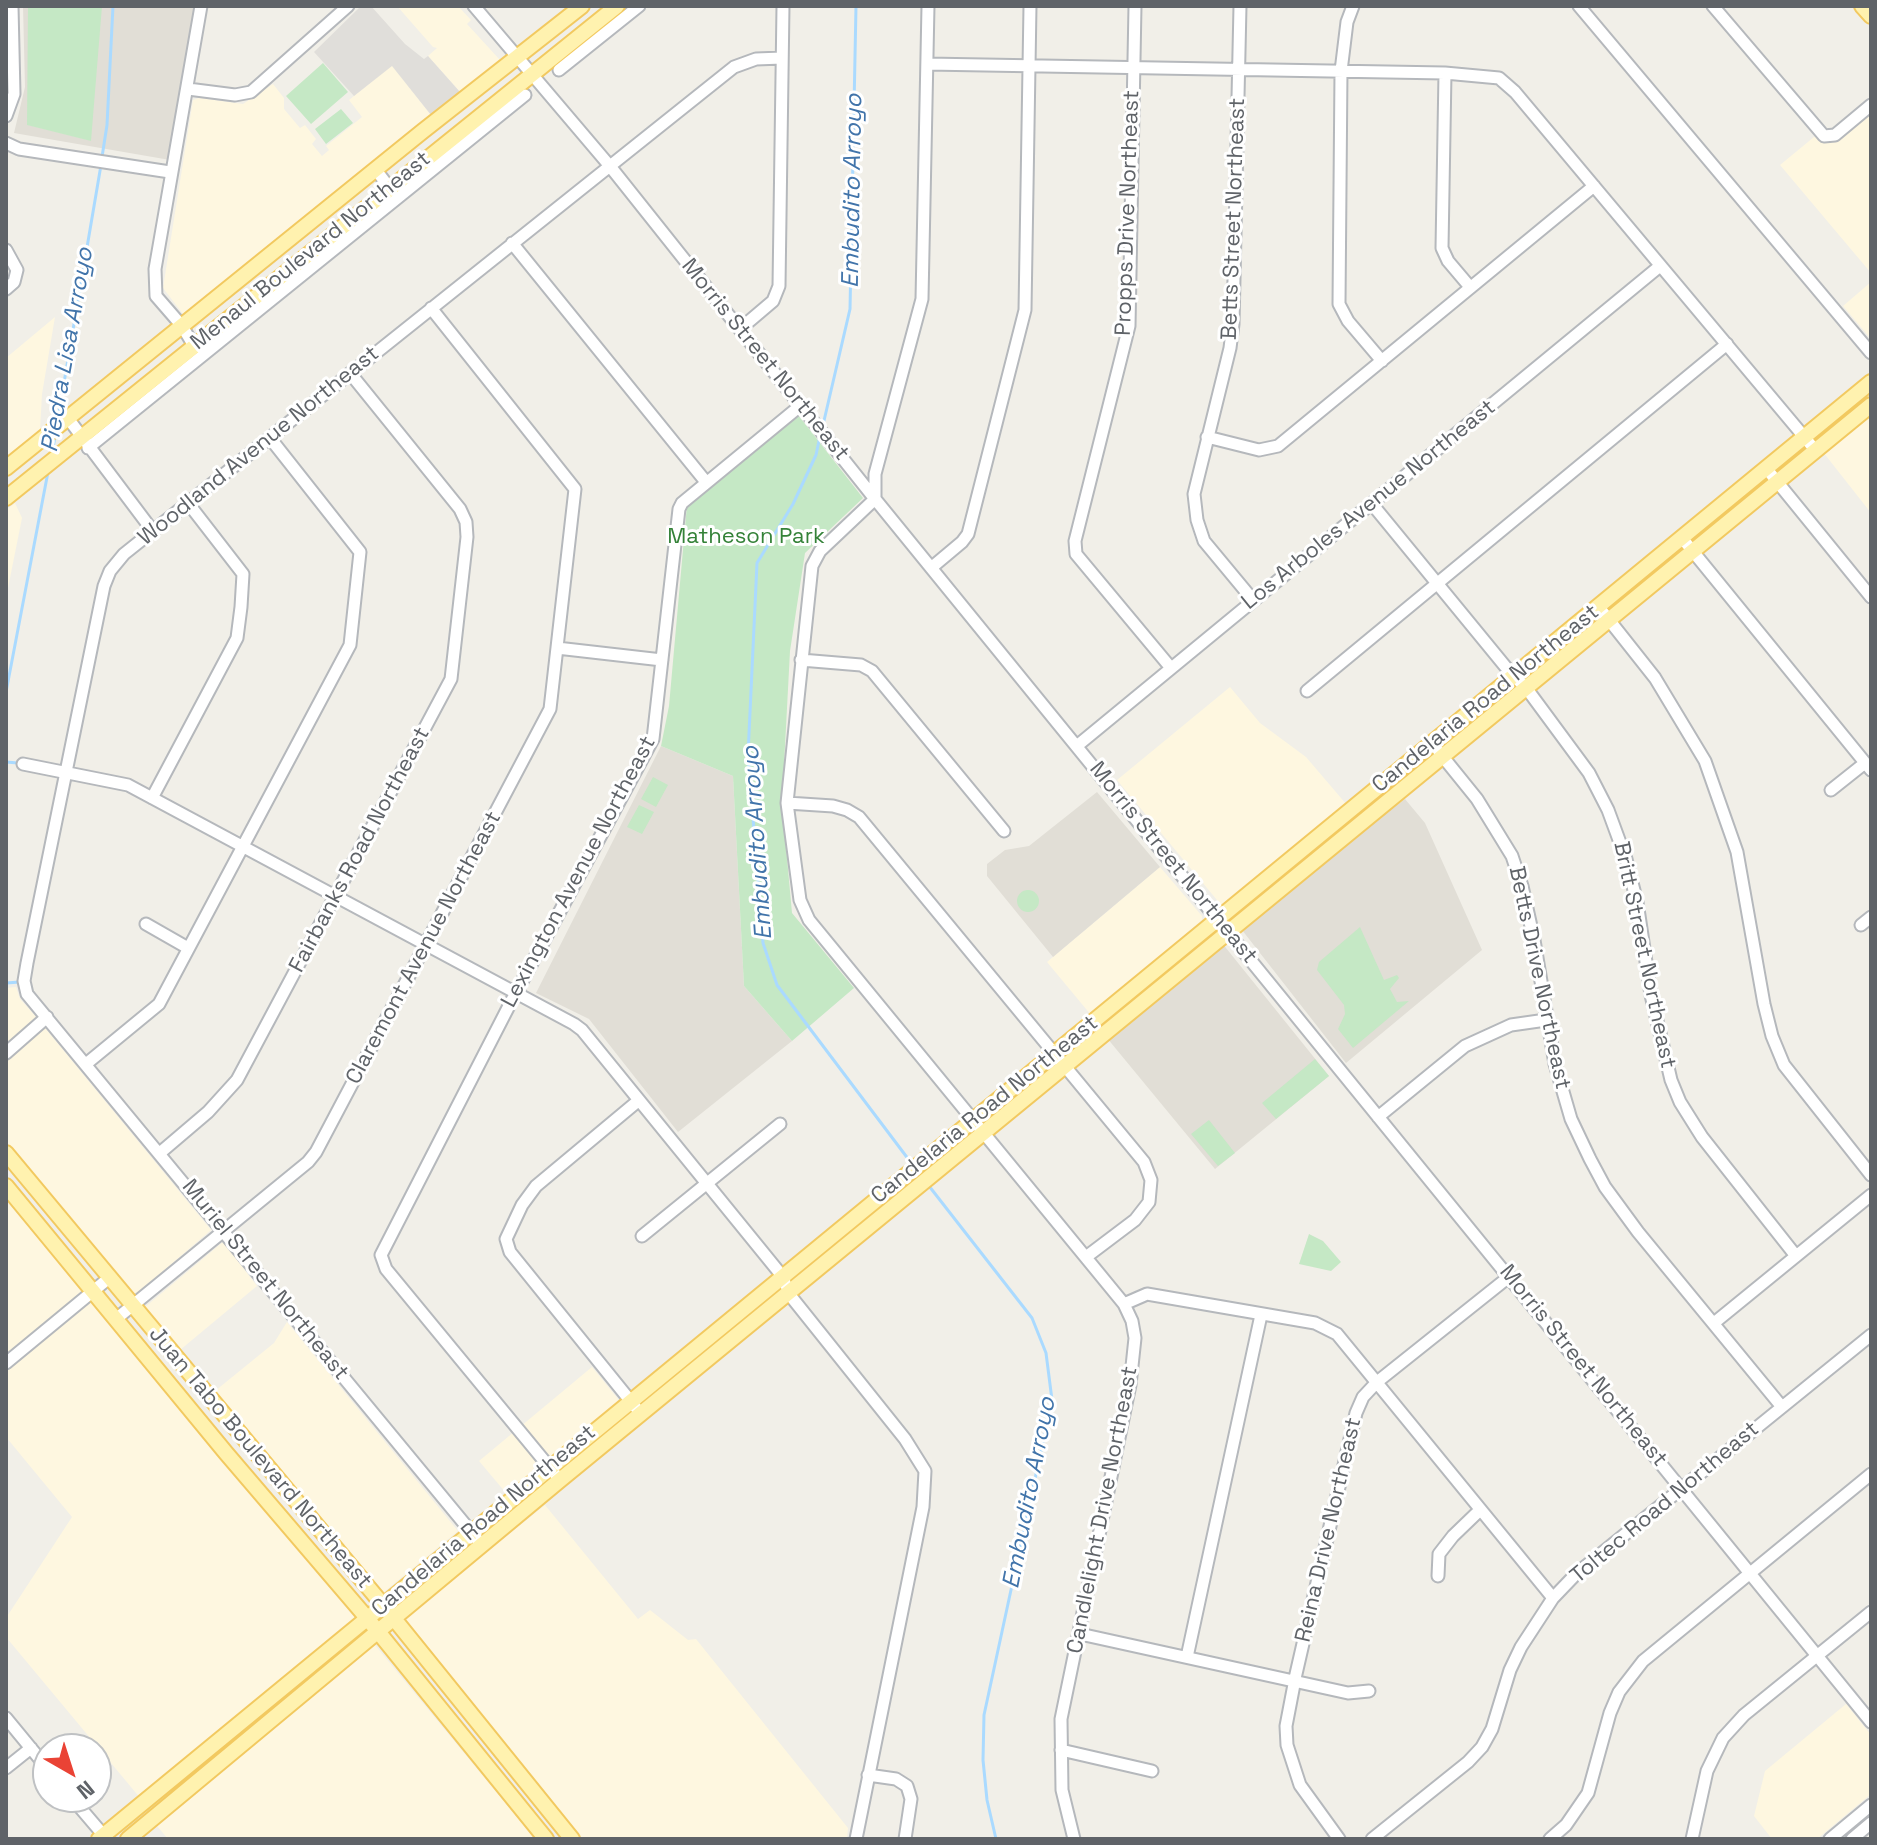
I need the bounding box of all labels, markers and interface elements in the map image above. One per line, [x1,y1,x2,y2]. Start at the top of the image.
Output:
street label: Propps Drive Northeast [1111,90,1145,336]
water label: Embudito Arroyo [837,94,869,288]
street label: Betts Street Northeast [1217,98,1251,340]
street label: Menaul Boulevard Northeast [186,146,436,356]
water label: Piedra Lisa Arroyo [36,245,100,455]
street label: Morris Street Northeast [675,254,855,466]
street label: Woodland Avenue Northeast [133,341,385,551]
street label: Los Arboles Avenue Northeast [1237,394,1501,616]
park label: Matheson Park [667,524,825,550]
street label: Candelaria Road Northeast [1367,599,1605,799]
street label: Fairbanks Road Northeast [284,723,436,977]
street label: Lexington Avenue Northeast [496,732,662,1012]
water label: Embudito Arroyo [737,745,779,941]
street label: Morris Street Northeast [1083,757,1263,969]
street label: Claremont Avenue Northeast [341,807,507,1089]
street label: Britt Street Northeast [1607,839,1681,1071]
street label: Betts Drive Northeast [1502,864,1576,1092]
street label: Candelaria Road Northeast [866,1010,1104,1210]
street label: Muriel Street Northeast [176,1174,354,1386]
street label: Morris Street Northeast [1493,1260,1673,1472]
street label: Juan Tabo Boulevard Northeast [143,1322,377,1594]
street label: Candlelight Drive Northeast [1062,1364,1144,1656]
water label: Embudito Arroyo [997,1395,1063,1591]
street label: Reina Drive Northeast [1290,1415,1368,1645]
street label: Toltec Road Northeast [1565,1416,1765,1590]
street label: Candelaria Road Northeast [367,1420,601,1622]
north arrow [32,1733,112,1813]
text: N [71,1775,100,1806]

